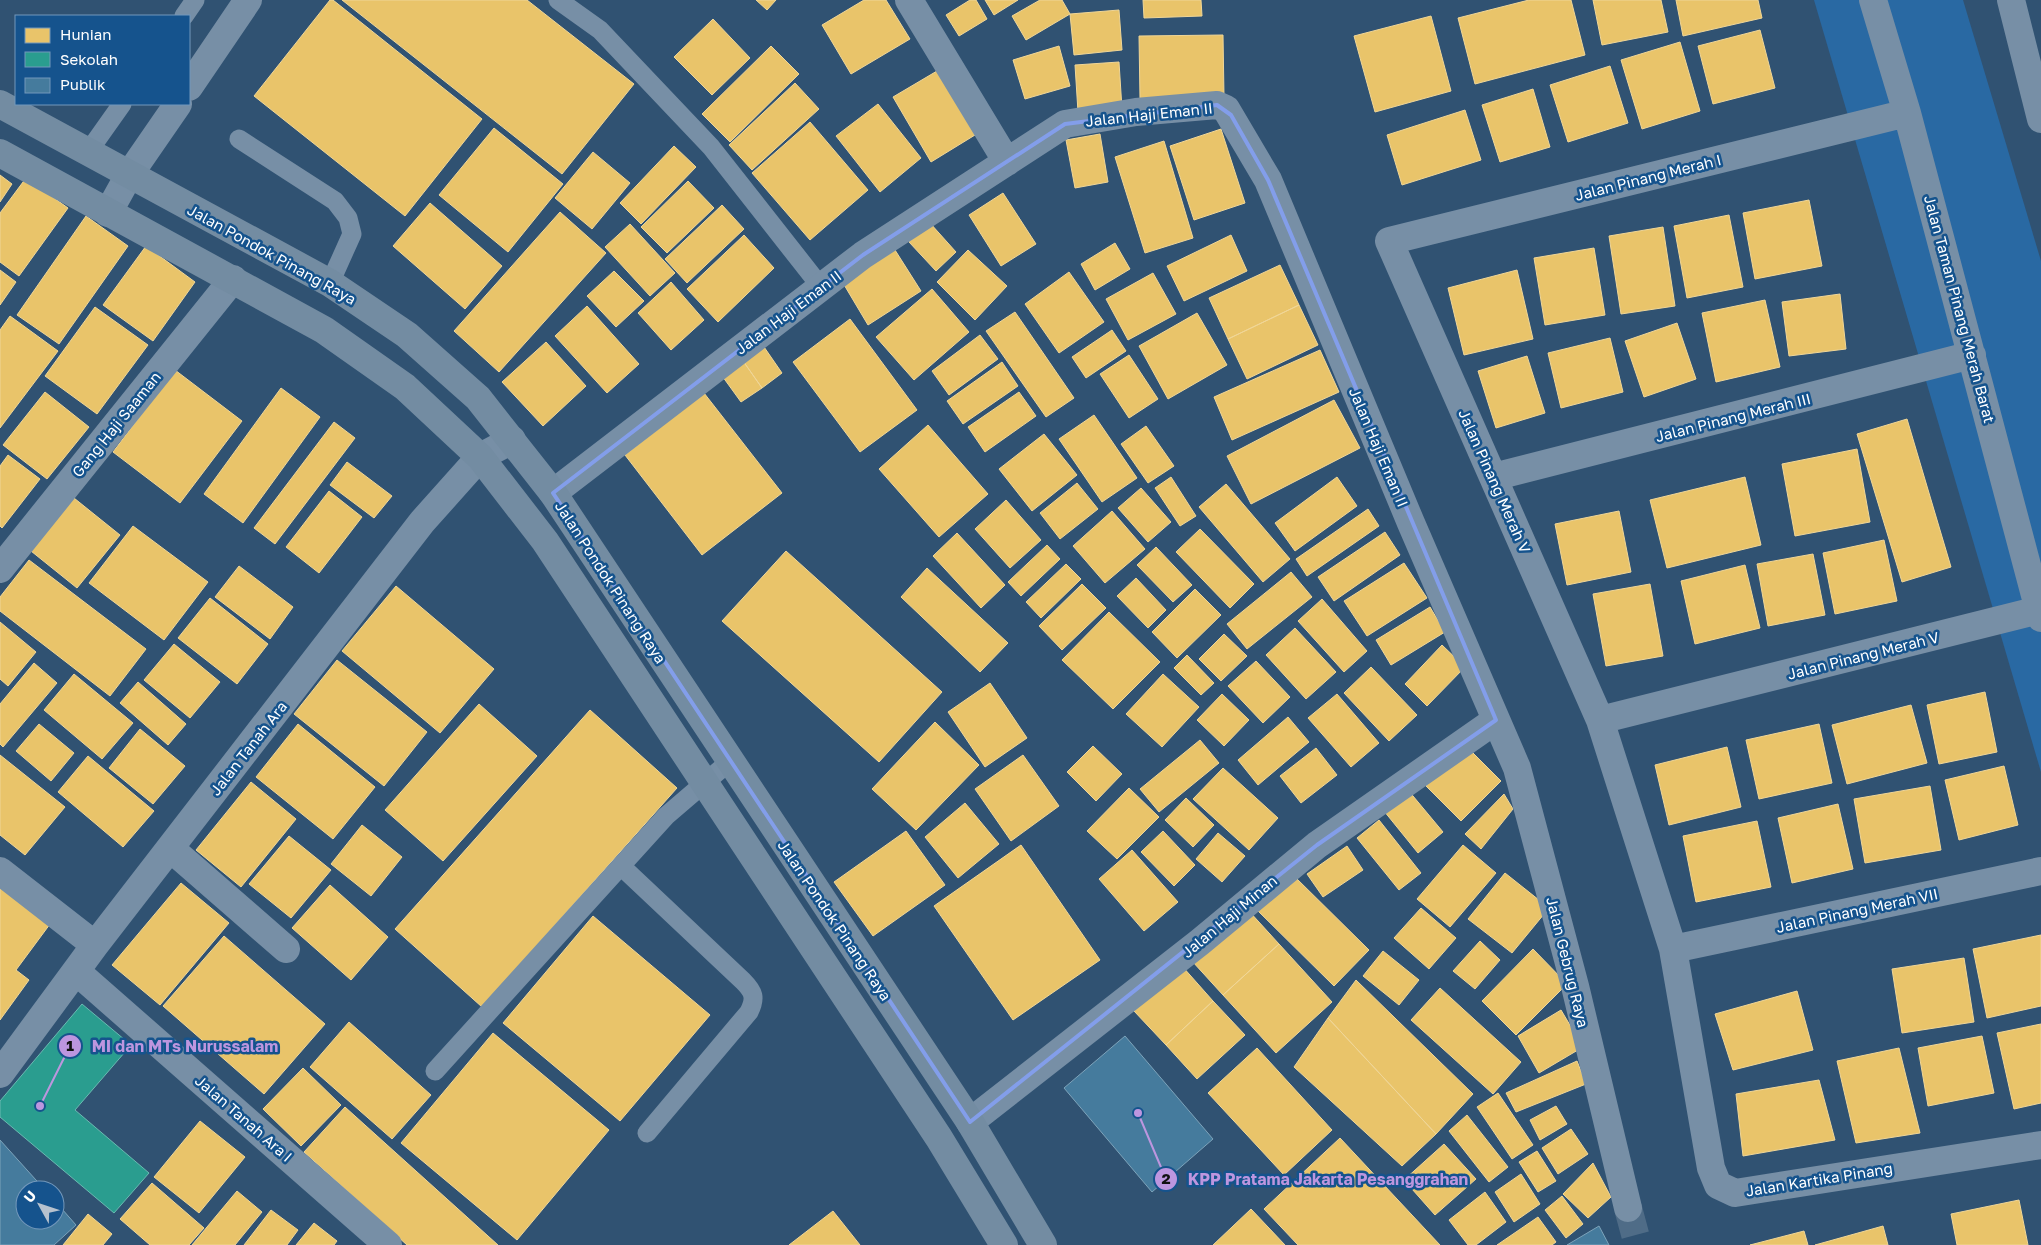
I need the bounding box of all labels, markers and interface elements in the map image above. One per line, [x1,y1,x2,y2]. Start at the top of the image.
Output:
legend [15,15,190,105]
text: Hunian [60,25,111,43]
text: Sekolah [60,50,118,68]
text: Publik [60,75,106,93]
street label: Jalan Haji Eman II [1084,98,1214,130]
street label: Jalan Pinang Merah I [1573,150,1723,204]
street label: Jalan Taman Pinang Merah Barat [1921,193,1999,425]
street label: Jalan Pondok Pinang Raya [185,200,359,308]
street label: Jalan Haji Eman II [731,266,845,358]
street label: Gang Haji Saaman [68,368,164,480]
street label: Jalan Haji Eman II [1346,385,1412,509]
street label: Jalan Pinang Merah III [1653,389,1813,445]
street label: Jalan Pinang Merah V [1455,406,1535,556]
street label: Jalan Pondok Pinang Raya [552,498,670,666]
street label: Jalan Pinang Merah V [1785,627,1941,683]
street label: Jalan Tanah Ara [206,697,290,799]
street label: Jalan Pondok Pinang Raya [774,836,896,1004]
street label: Jalan Haji Minan [1178,871,1280,961]
street label: Jalan Pinang Merah VII [1774,884,1940,936]
street label: Jalan Gebrug Raya [1543,895,1593,1029]
callout: MI dan MTs Nurussalam [57,1030,289,1061]
text: 1 [66,1036,74,1054]
text: MI dan MTs Nurussalam [92,1036,278,1056]
street label: Jalan Tanah Ara I [192,1071,296,1165]
street label: Jalan Kartika Pinang [1744,1158,1894,1200]
callout: KPP Pratama Jakarta Pesanggrahan [1153,1163,1479,1194]
text: 2 [1161,1169,1171,1187]
text: KPP Pratama Jakarta Pesanggrahan [1188,1169,1468,1189]
north arrow [15,1180,65,1230]
text: U [20,1187,39,1206]

